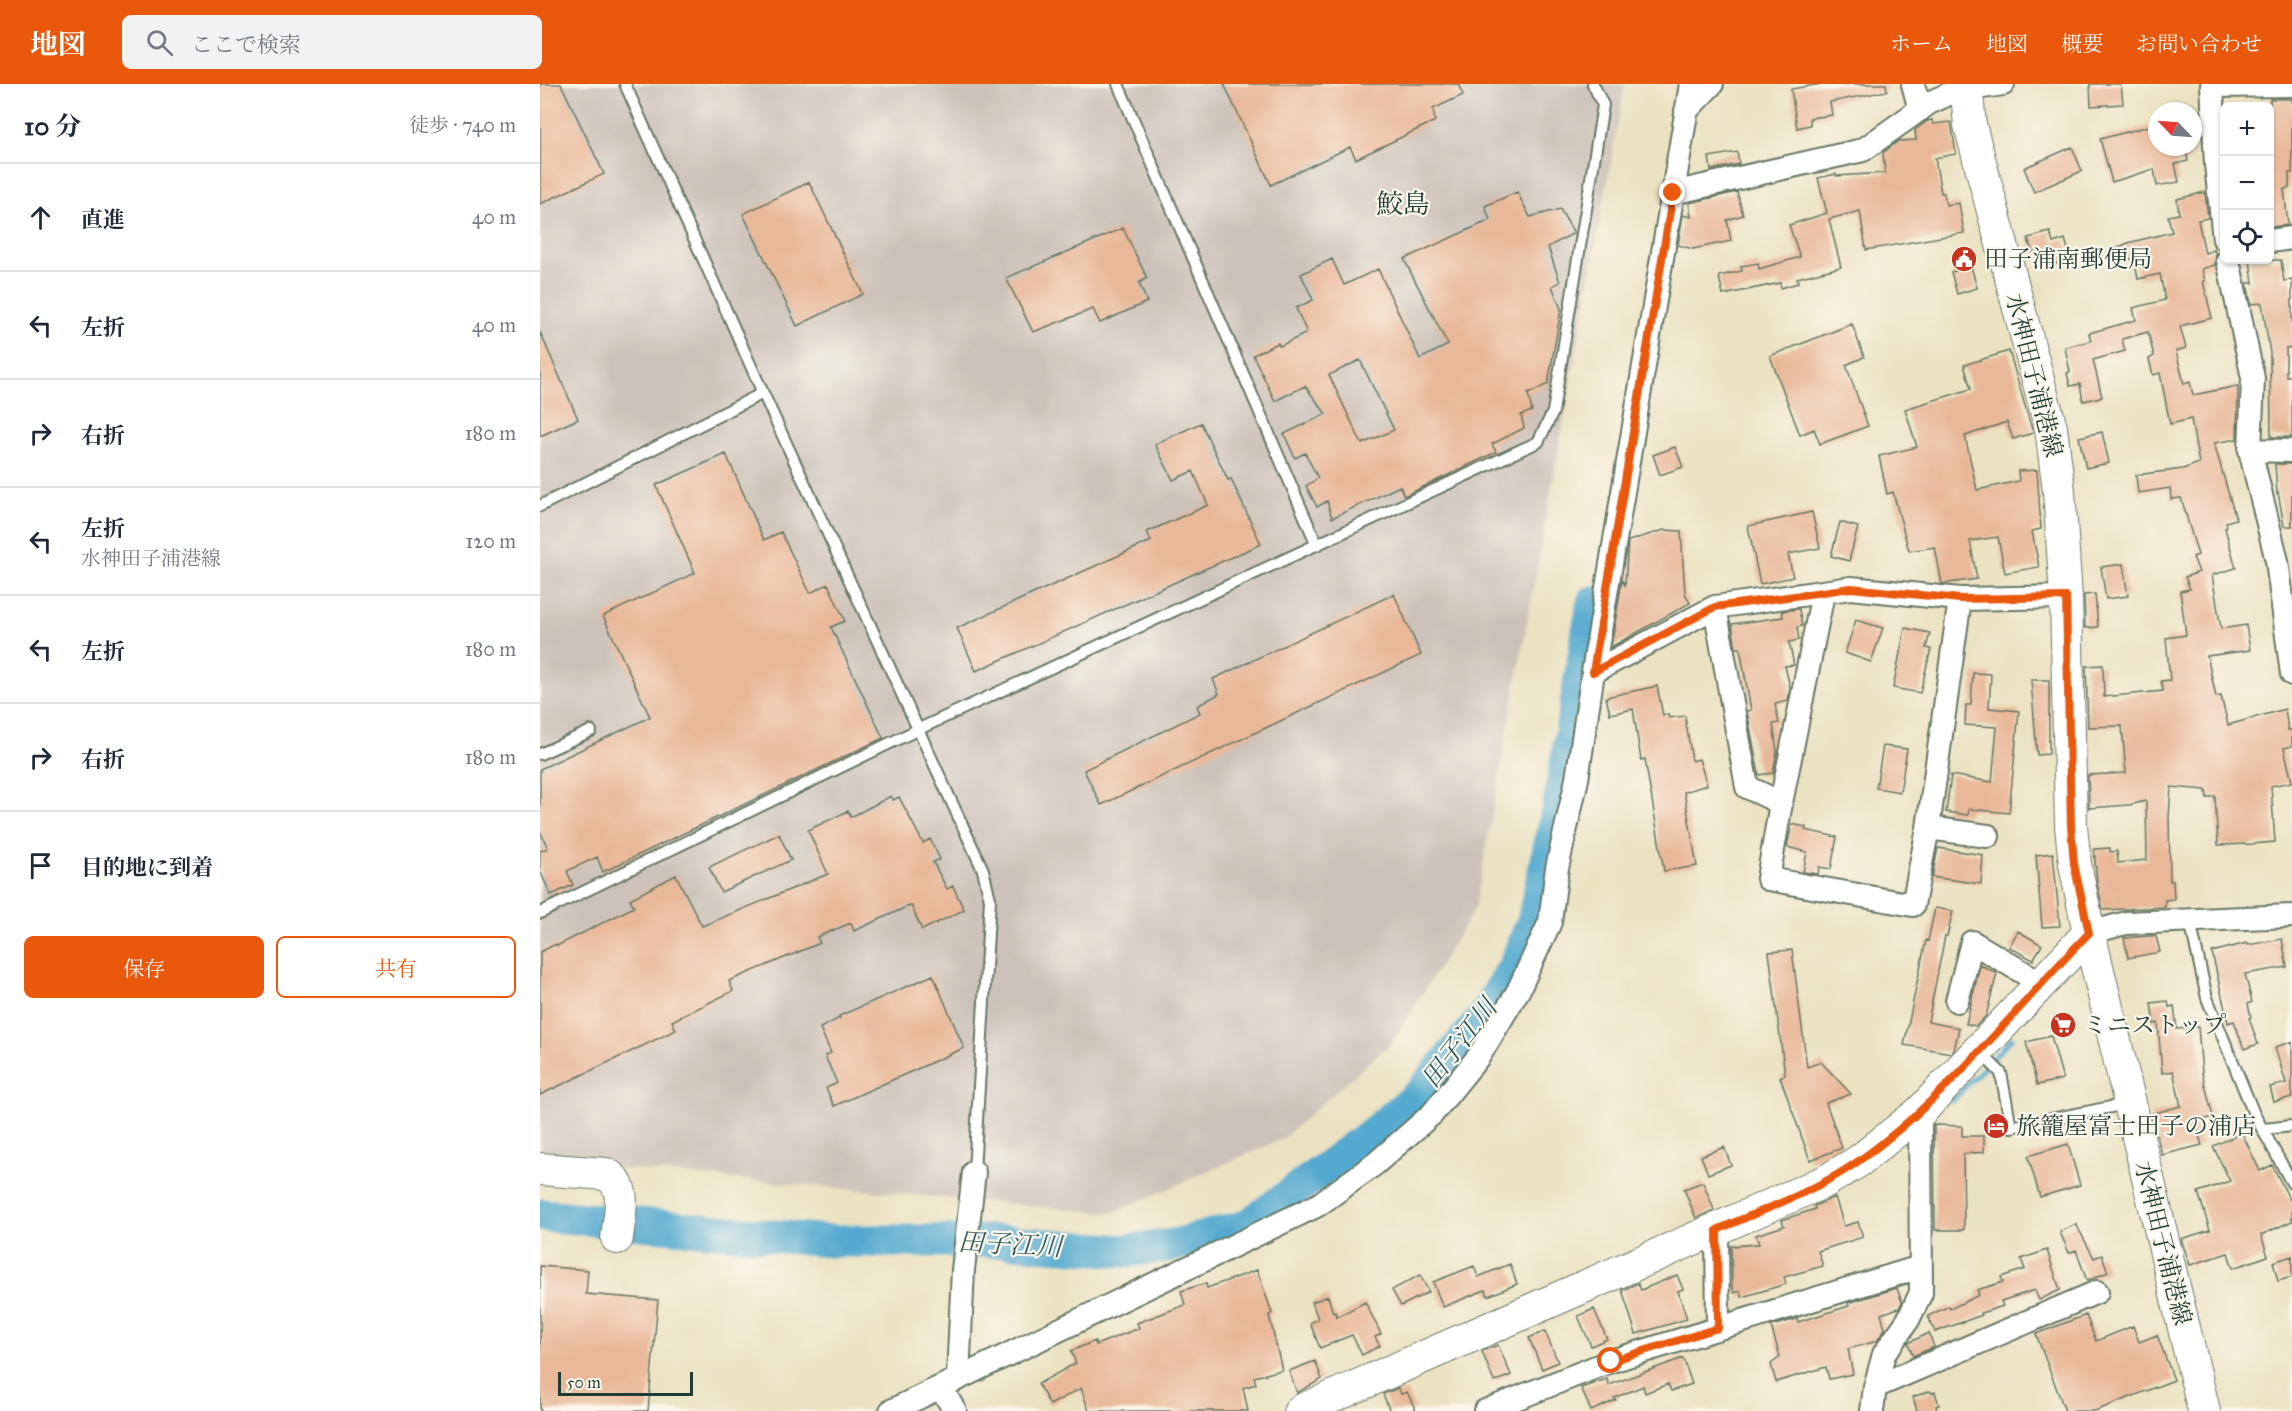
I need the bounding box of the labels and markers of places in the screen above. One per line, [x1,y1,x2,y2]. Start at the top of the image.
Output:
public building icon: 田子浦南郵便局 [1949,244,1979,274]
place label: 田子浦南郵便局 [1984,244,2152,274]
supermarket icon: ミニストップ [2048,1010,2078,1040]
place label: ミニストップ [2083,1010,2226,1040]
hotel icon: 旅籠屋富士田子の浦店 [1981,1111,2011,1141]
place label: 旅籠屋富士田子の浦店 [2016,1111,2256,1141]

